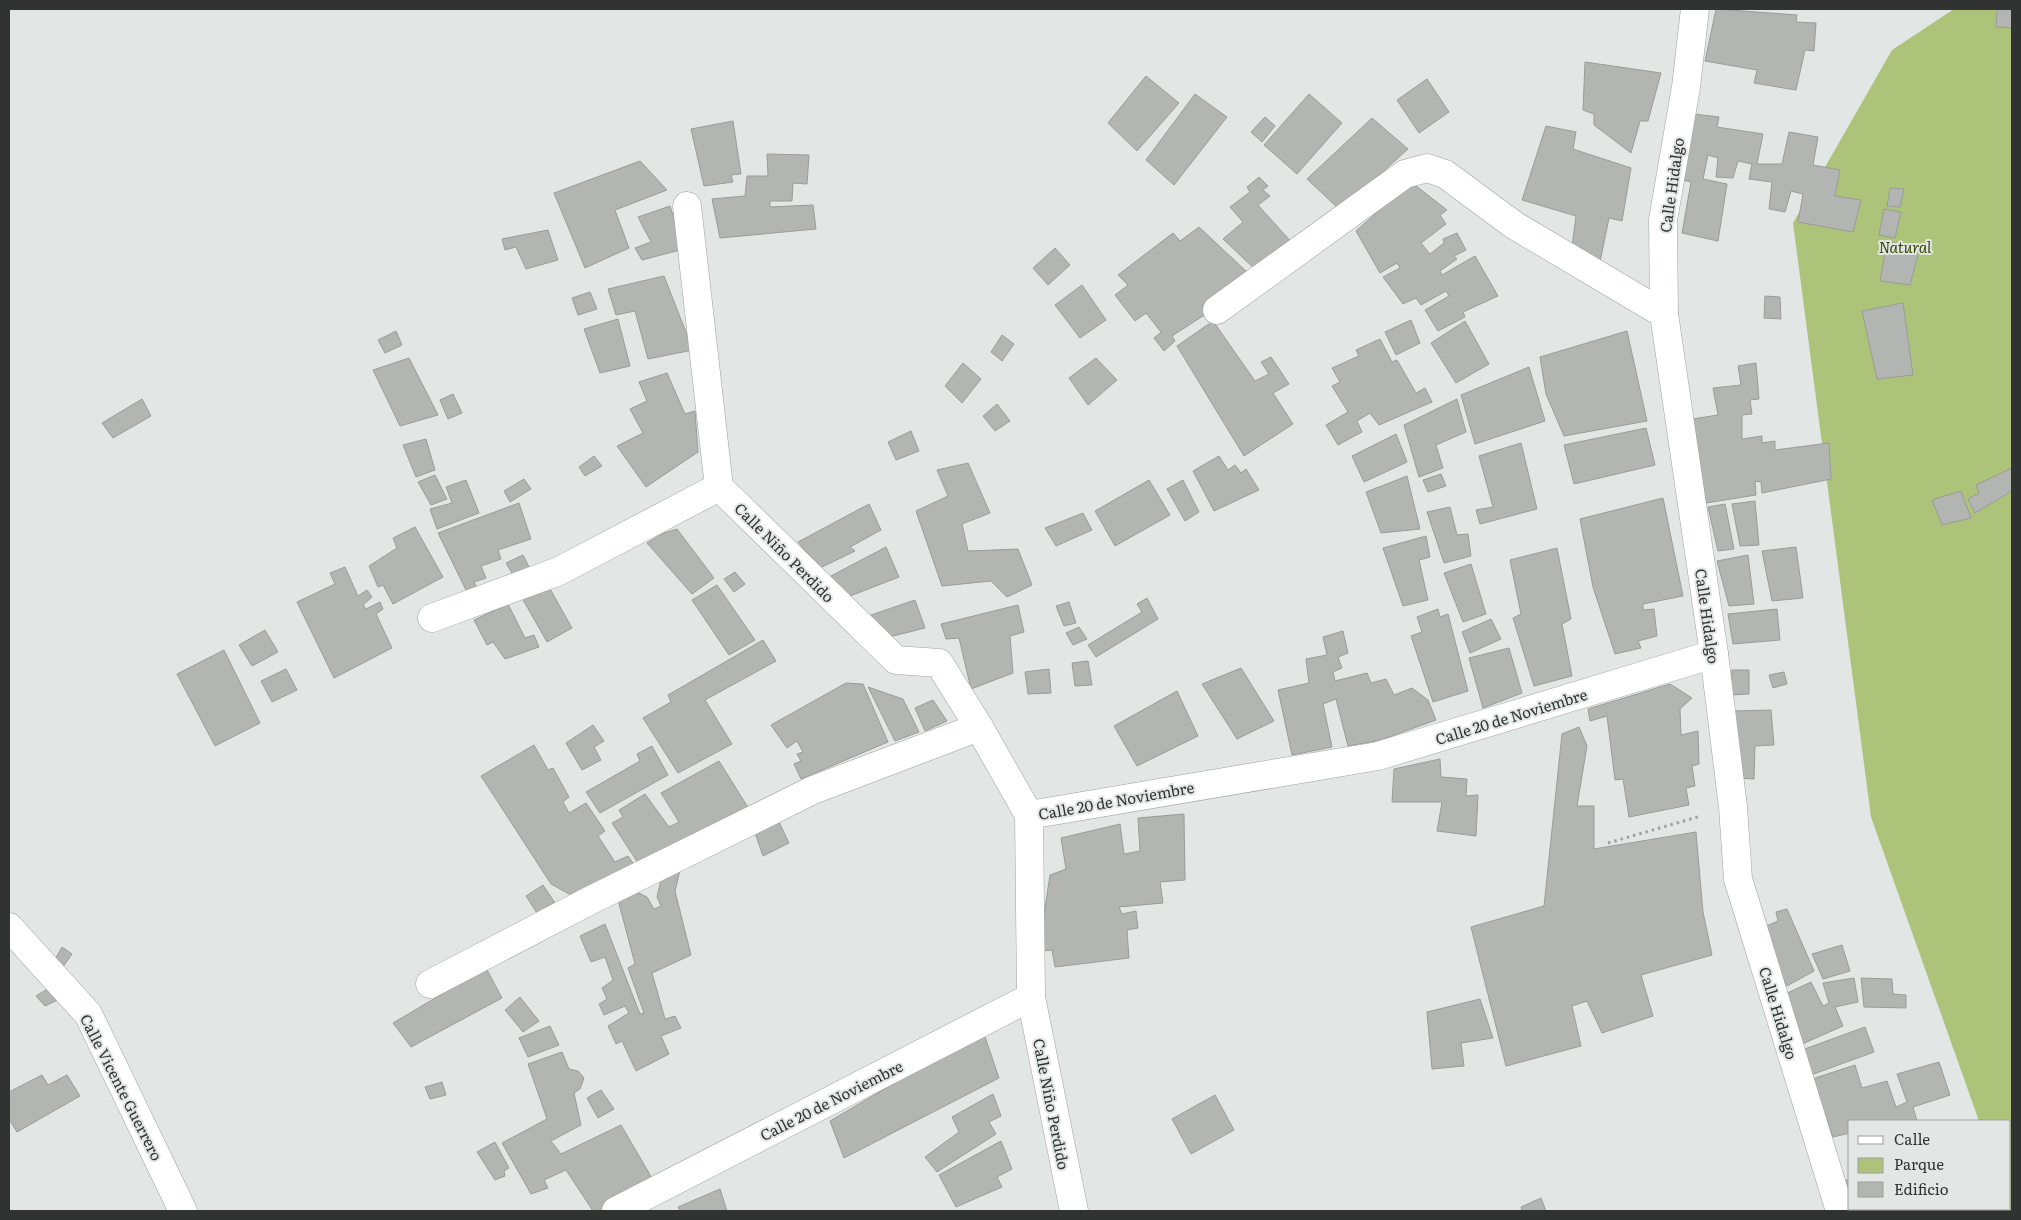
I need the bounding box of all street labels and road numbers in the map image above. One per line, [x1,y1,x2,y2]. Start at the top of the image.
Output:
street label: Calle Hidalgo [1653,136,1689,234]
street label: Calle Niño Perdido [730,497,840,607]
street label: Calle Hidalgo [1690,567,1726,665]
street label: Calle 20 de Noviembre [1432,682,1590,750]
street label: Calle 20 de Noviembre [1036,775,1196,825]
street label: Calle Hidalgo [1754,964,1804,1062]
street label: Calle Vicente Guerrero [75,1010,169,1165]
street label: Calle Niño Perdido [1028,1036,1076,1172]
street label: Calle 20 de Noviembre [755,1054,907,1146]

